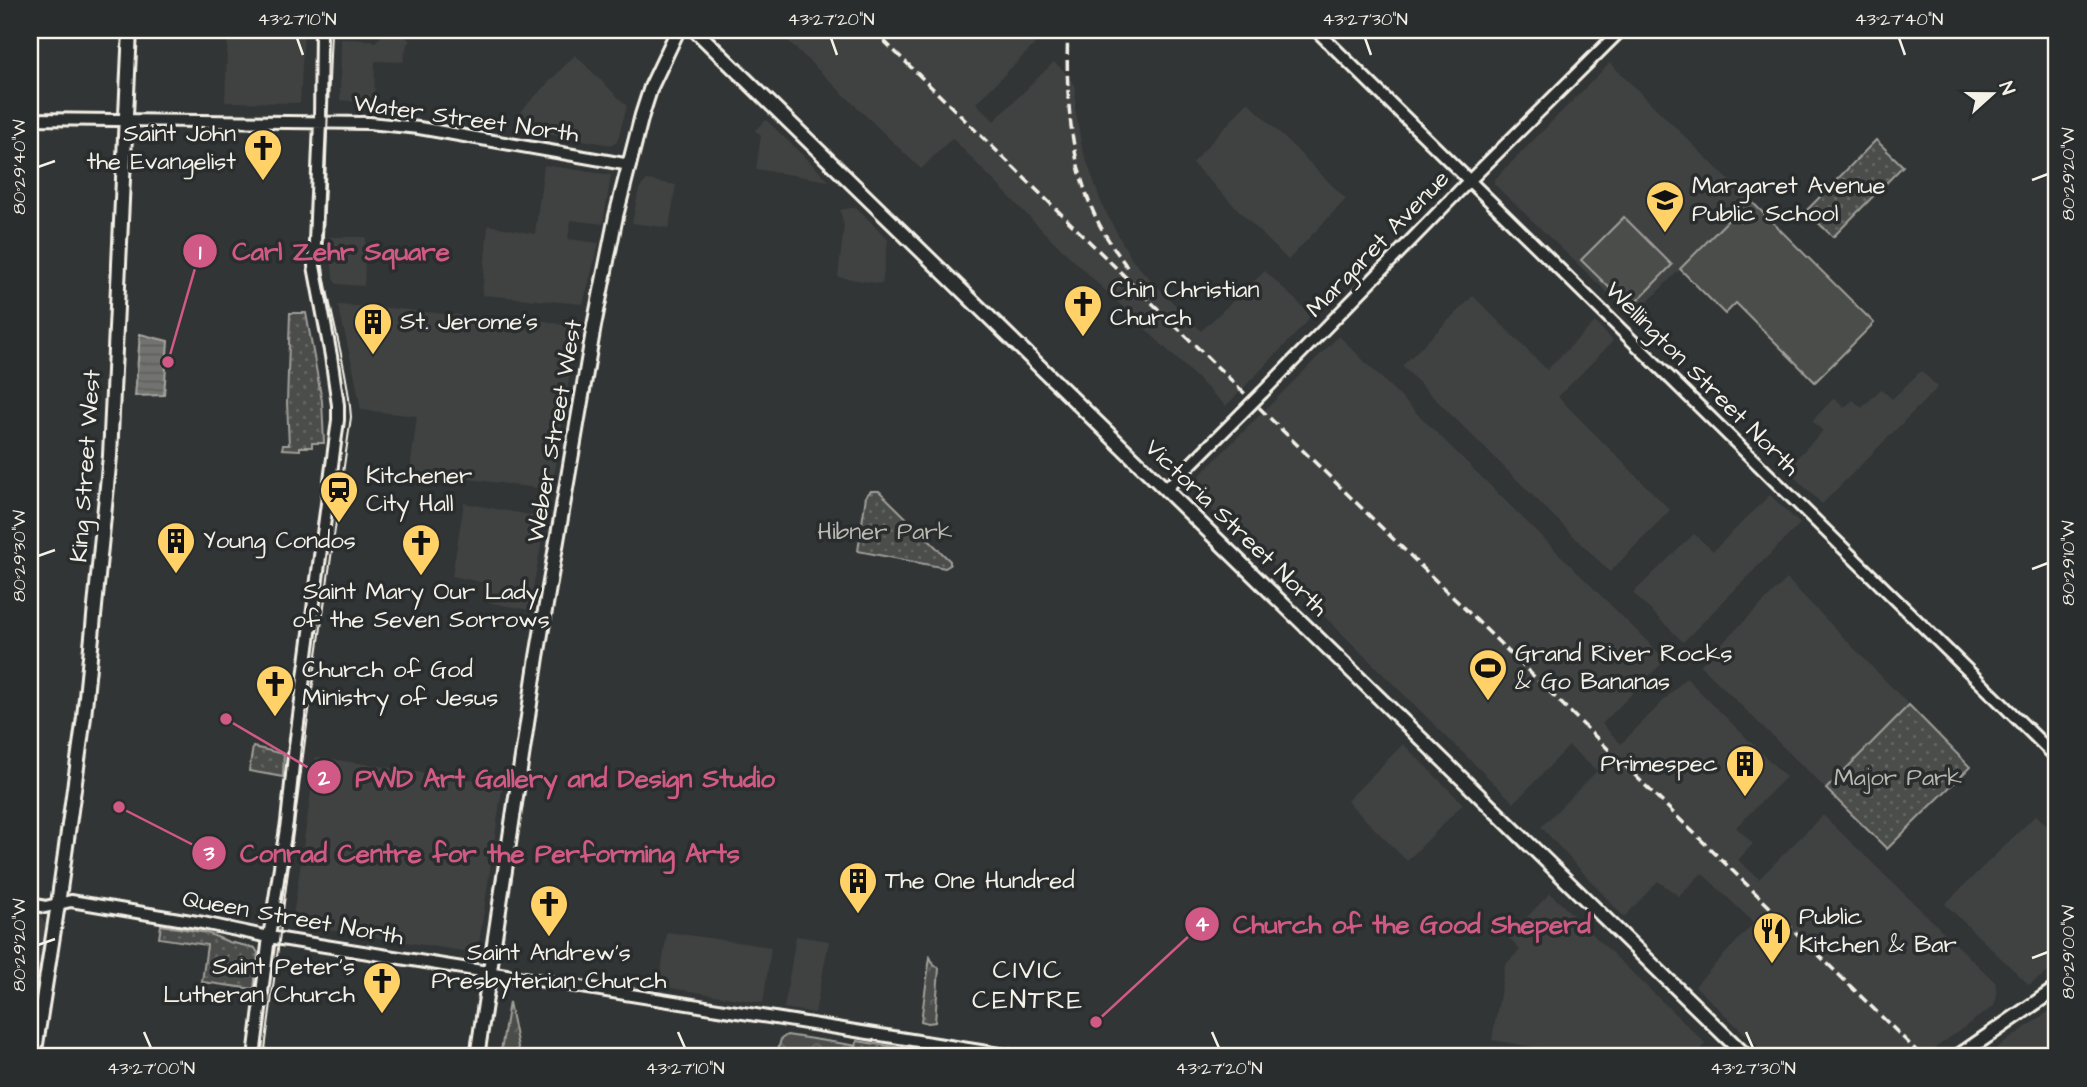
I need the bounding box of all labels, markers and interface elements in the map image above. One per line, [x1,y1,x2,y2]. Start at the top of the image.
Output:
text: 43°27'10"N [258,7,336,32]
text: 43°27'20"N [788,7,874,32]
text: 43°27'30"N [1322,7,1408,32]
text: 43°27'40"N [1855,7,1943,32]
north arrow [1958,60,2028,130]
text: N [1992,78,2021,99]
street label: Water Street North [351,86,581,152]
place label: Saint John the Evangelist [86,117,236,180]
text: 80°29'40"W [7,119,32,215]
church icon: Saint John the Evangelist [242,127,284,182]
text: 80°29'20"W [2056,127,2081,221]
street label: Margaret Avenue [1299,163,1458,326]
place label: Margaret Avenue Public School [1692,169,1885,231]
school or university icon: Margaret Avenue Public School [1644,179,1686,234]
callout: Carl Zehr Square [183,228,463,275]
text: Carl Zehr Square [232,234,450,270]
text: 1 [199,238,202,267]
place label: Chin Christian Church [1110,273,1259,335]
street label: Wellington Street North [1596,274,1807,485]
church icon: Chin Christian Church [1062,283,1104,338]
building icon: St. Jerome's [352,301,394,356]
place label: St. Jerome's [400,305,538,339]
street label: Weber Street West [519,317,591,545]
street label: King Street West [62,368,111,564]
street label: Victoria Street North [1137,431,1335,625]
place label: Kitchener City Hall [366,459,472,522]
station icon: Kitchener City Hall [318,469,360,524]
text: 80°29'30"W [7,510,32,602]
park label: Hibner Park [818,515,953,549]
building icon: Young Condos [155,520,197,575]
text: 80°29'10"W [2056,520,2081,606]
church icon: Saint Mary Our Lady of the Seven Sorrows [400,522,442,577]
place label: Young Condos [203,524,356,559]
place label: Saint Mary Our Lady of the Seven Sorrows [292,575,550,637]
place label: Grand River Rocks & Go Bananas [1515,637,1733,699]
sports icon: Grand River Rocks & Go Bananas [1467,647,1509,702]
place label: Church of God Ministry of Jesus [302,653,498,716]
church icon: Church of God Ministry of Jesus [254,663,296,718]
building icon: Primespec [1724,743,1766,798]
place label: Primespec [1601,747,1718,781]
callout: PWD Art Gallery and Design Studio [306,754,789,801]
text: PWD Art Gallery and Design Studio [355,761,775,800]
park label: Major Park [1834,761,1962,795]
text: 2 [317,764,331,793]
callout: Conrad Centre for the Performing Arts [191,829,754,876]
text: Conrad Centre for the Performing Arts [240,836,740,875]
text: 3 [203,839,215,868]
building icon: The One Hundred [837,860,879,915]
place label: The One Hundred [885,864,1075,898]
street label: Queen Street North [180,882,406,954]
church icon: Saint Andrew's Presbyterian Church [528,883,570,938]
text: 80°29'20"W [7,898,32,992]
callout: Church of the Good Sheperd [1184,900,1605,947]
place label: Public Kitchen & Bar [1799,900,1957,962]
text: 80°29'00"W [2056,905,2081,999]
text: Church of the Good Sheperd [1233,907,1592,943]
text: 4 [1195,910,1210,939]
restaurant icon: Public Kitchen & Bar [1751,910,1793,965]
place label: Saint Andrew's Presbyterian Church [432,936,667,999]
place label: Saint Peter's Lutheran Church [163,950,355,1012]
district label: CIVIC CENTRE [972,952,1084,1018]
church icon: Saint Peter's Lutheran Church [361,960,403,1015]
text: 43°27'00"N [107,1056,195,1081]
text: 43°27'10"N [646,1056,724,1081]
text: 43°27'20"N [1176,1056,1262,1081]
text: 43°27'30"N [1710,1056,1796,1081]

